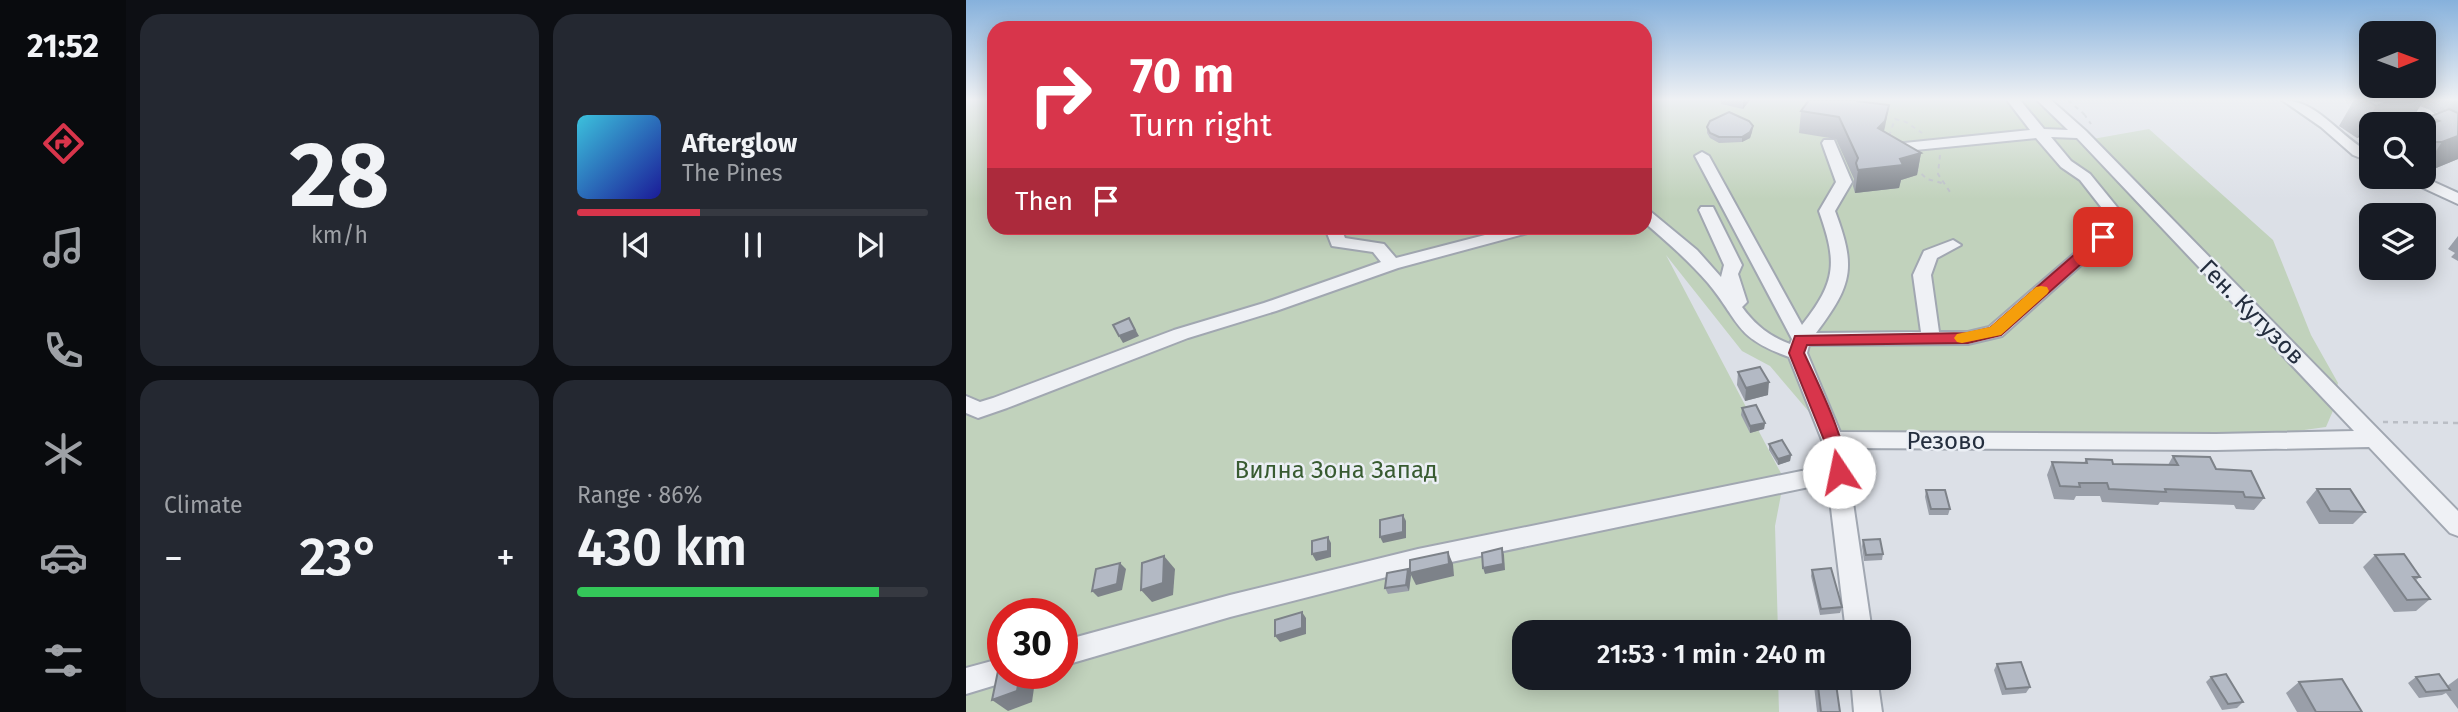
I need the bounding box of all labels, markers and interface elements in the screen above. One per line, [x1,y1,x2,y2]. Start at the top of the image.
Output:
north arrow [2359,21,2436,98]
map controls [2359,21,2436,280]
text: 21:52 [27,27,99,65]
text: 70 m [1130,46,1234,105]
icon: right [1015,49,1106,140]
text: Turn right [1130,106,1272,144]
button: search [2359,112,2436,189]
icon: directions [39,119,88,168]
text: 28 [290,121,389,230]
text: Afterglow [682,128,797,159]
text: The Pines [682,159,783,187]
icon: arrive [1087,182,1125,220]
text: Then [1015,186,1073,217]
button: layers [2359,203,2436,280]
pin [2073,207,2133,267]
icon: arrive [2084,218,2122,256]
text: km/h [311,221,368,249]
icon: music [39,223,88,272]
icon: previous [617,226,655,264]
icon: pause [734,226,772,264]
icon: next [851,226,889,264]
street label: Ген. Кутузов [2194,254,2310,370]
icon: phone [39,326,88,375]
street label: Резово [1906,427,1986,455]
icon: climate [39,429,88,478]
position arrow [1802,435,1876,509]
park label: Вилна Зона Запад [1235,456,1437,484]
text: Range · 86% [577,481,702,509]
text: Climate [164,491,243,519]
text: 430 km [577,516,747,579]
text: 23° [299,526,380,589]
icon: car [39,533,88,582]
text: − [164,535,183,581]
text: + [496,535,515,581]
speed limit sign: 30 [987,598,1078,689]
icon: filters [39,636,88,685]
text: 21:53 · 1 min · 240 m [1597,639,1826,670]

